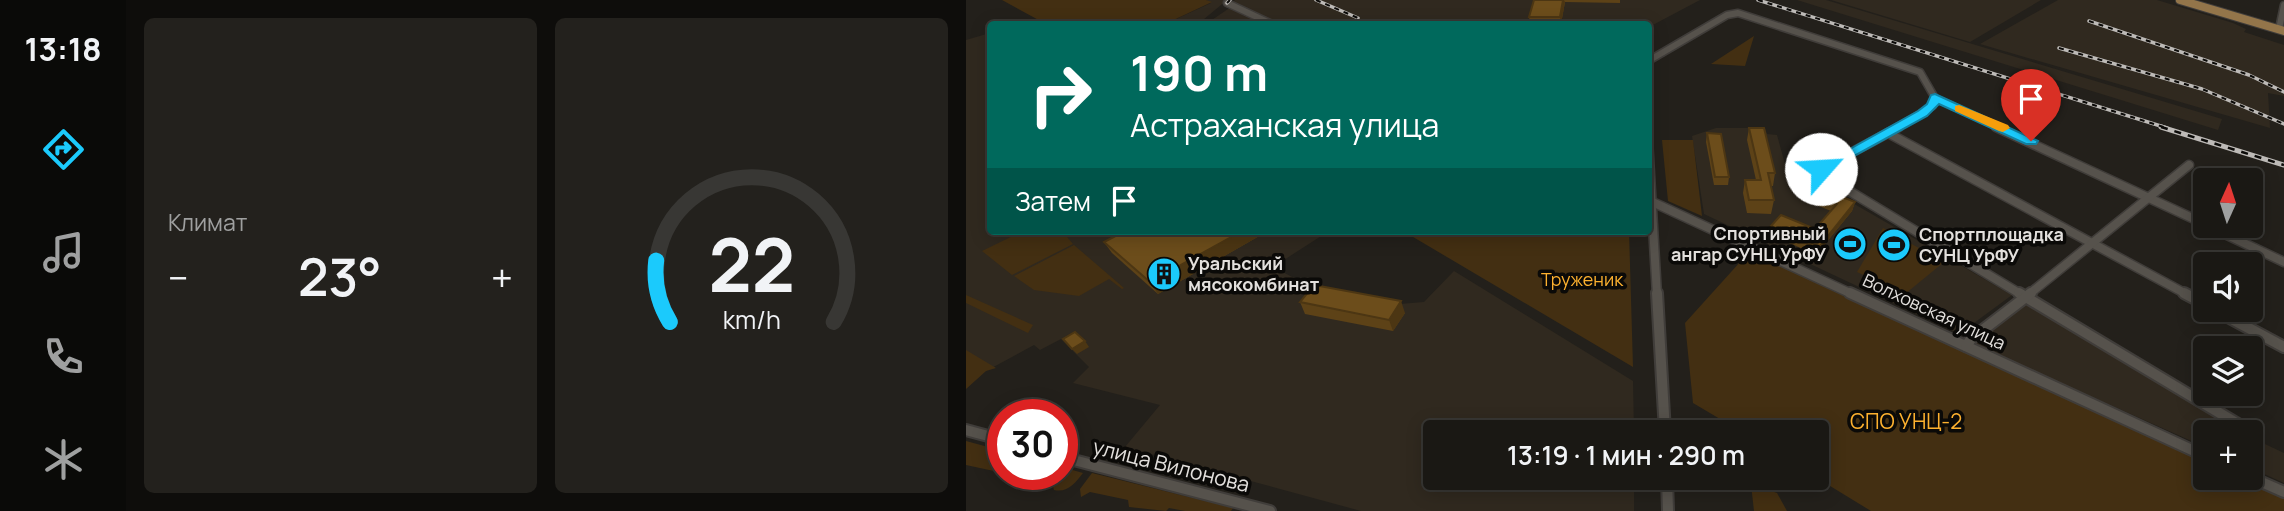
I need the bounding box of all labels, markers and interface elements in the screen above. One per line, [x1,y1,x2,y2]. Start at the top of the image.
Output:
text: 13:18 [24,27,102,71]
text: 190 m [1130,39,1268,106]
icon: right [1015,49,1106,140]
pin [2001,69,2061,141]
icon: arrive [2012,80,2050,118]
text: Астраханская улица [1130,103,1439,147]
icon: directions [39,125,88,174]
position arrow [1784,132,1858,206]
north arrow [2193,168,2263,238]
map controls [2193,168,2263,490]
icon: arrive [1105,182,1143,220]
text: Затем [1015,183,1091,219]
text: Климат [168,206,247,238]
text: 22 [708,214,795,314]
place label: Спортивный ангар СУНЦ УрФУ [1671,221,1827,266]
place label: Спортплощадка СУНЦ УрФУ [1919,222,2064,267]
sports icon: Спортивный ангар СУНЦ УрФУ [1831,225,1869,263]
sports icon: Спортплощадка СУНЦ УрФУ [1875,226,1913,264]
icon: music [39,228,88,277]
text: 23° [298,241,382,312]
text: − [168,251,189,303]
text: + [491,251,513,303]
place label: Уральский мясокомбинат [1188,251,1320,296]
button: sound [2193,252,2263,322]
building icon: Уральский мясокомбинат [1145,255,1183,293]
park label: Труженик [1541,267,1624,291]
street label: Волховская улица [1859,268,2010,355]
text: km/h [722,301,781,336]
icon: phone [39,332,88,381]
button: layers [2193,336,2263,406]
speed limit sign: 30 [987,399,1078,490]
park label: СПО УНЦ-2 [1850,407,1962,435]
button: + [2193,420,2263,490]
street label: улица Вилонова [1090,432,1253,498]
icon: climate [39,435,88,484]
text: 13:19 · 1 мин · 290 m [1507,437,1745,473]

